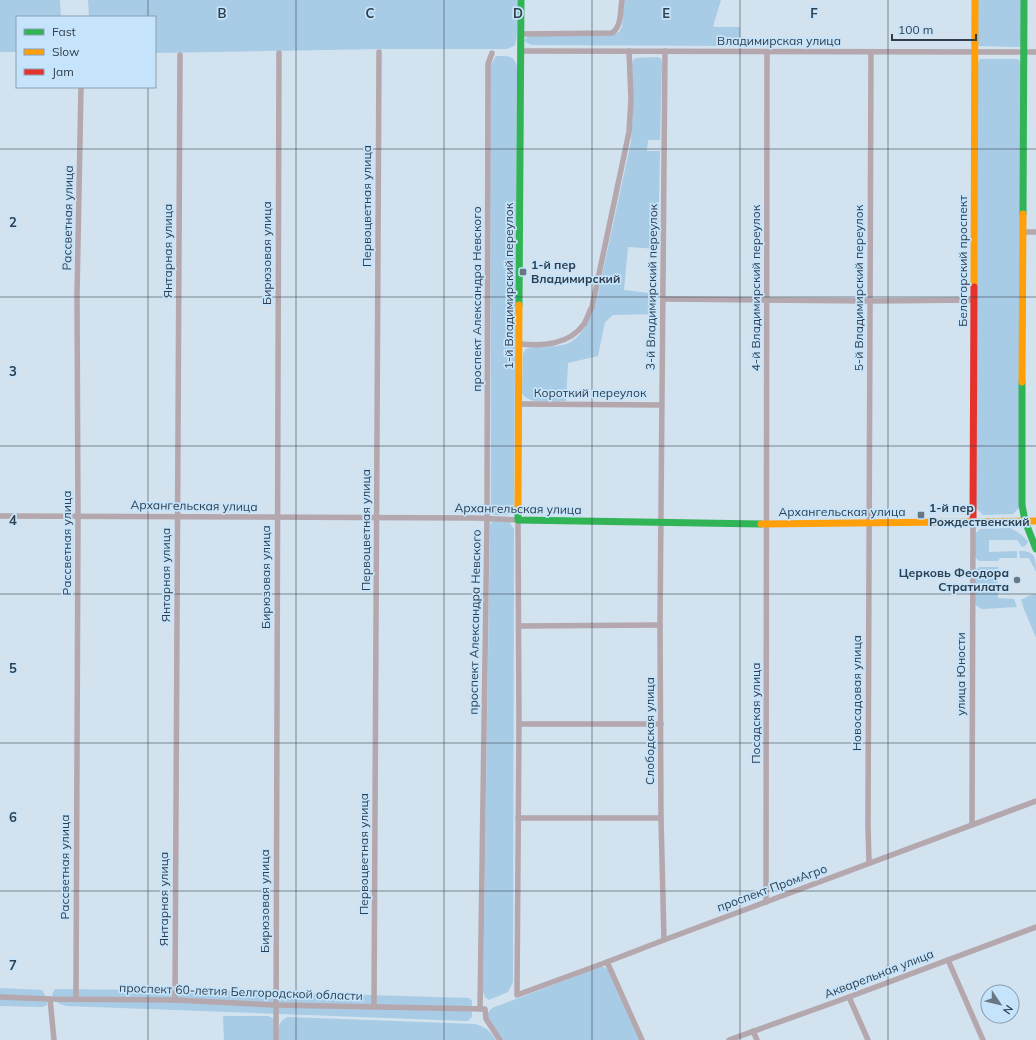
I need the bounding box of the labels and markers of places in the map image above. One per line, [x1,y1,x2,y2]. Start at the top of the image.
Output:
place label: 1-й пер Владимирский [531,257,620,286]
marker: 1-й пер Владимирский [518,267,528,277]
place label: 1-й пер Рождественский [929,500,1030,529]
marker: 1-й пер Рождественский [916,510,926,520]
place label: Церковь Феодора Стратилата [899,565,1009,594]
marker: Церковь Феодора Стратилата [1012,575,1022,585]

